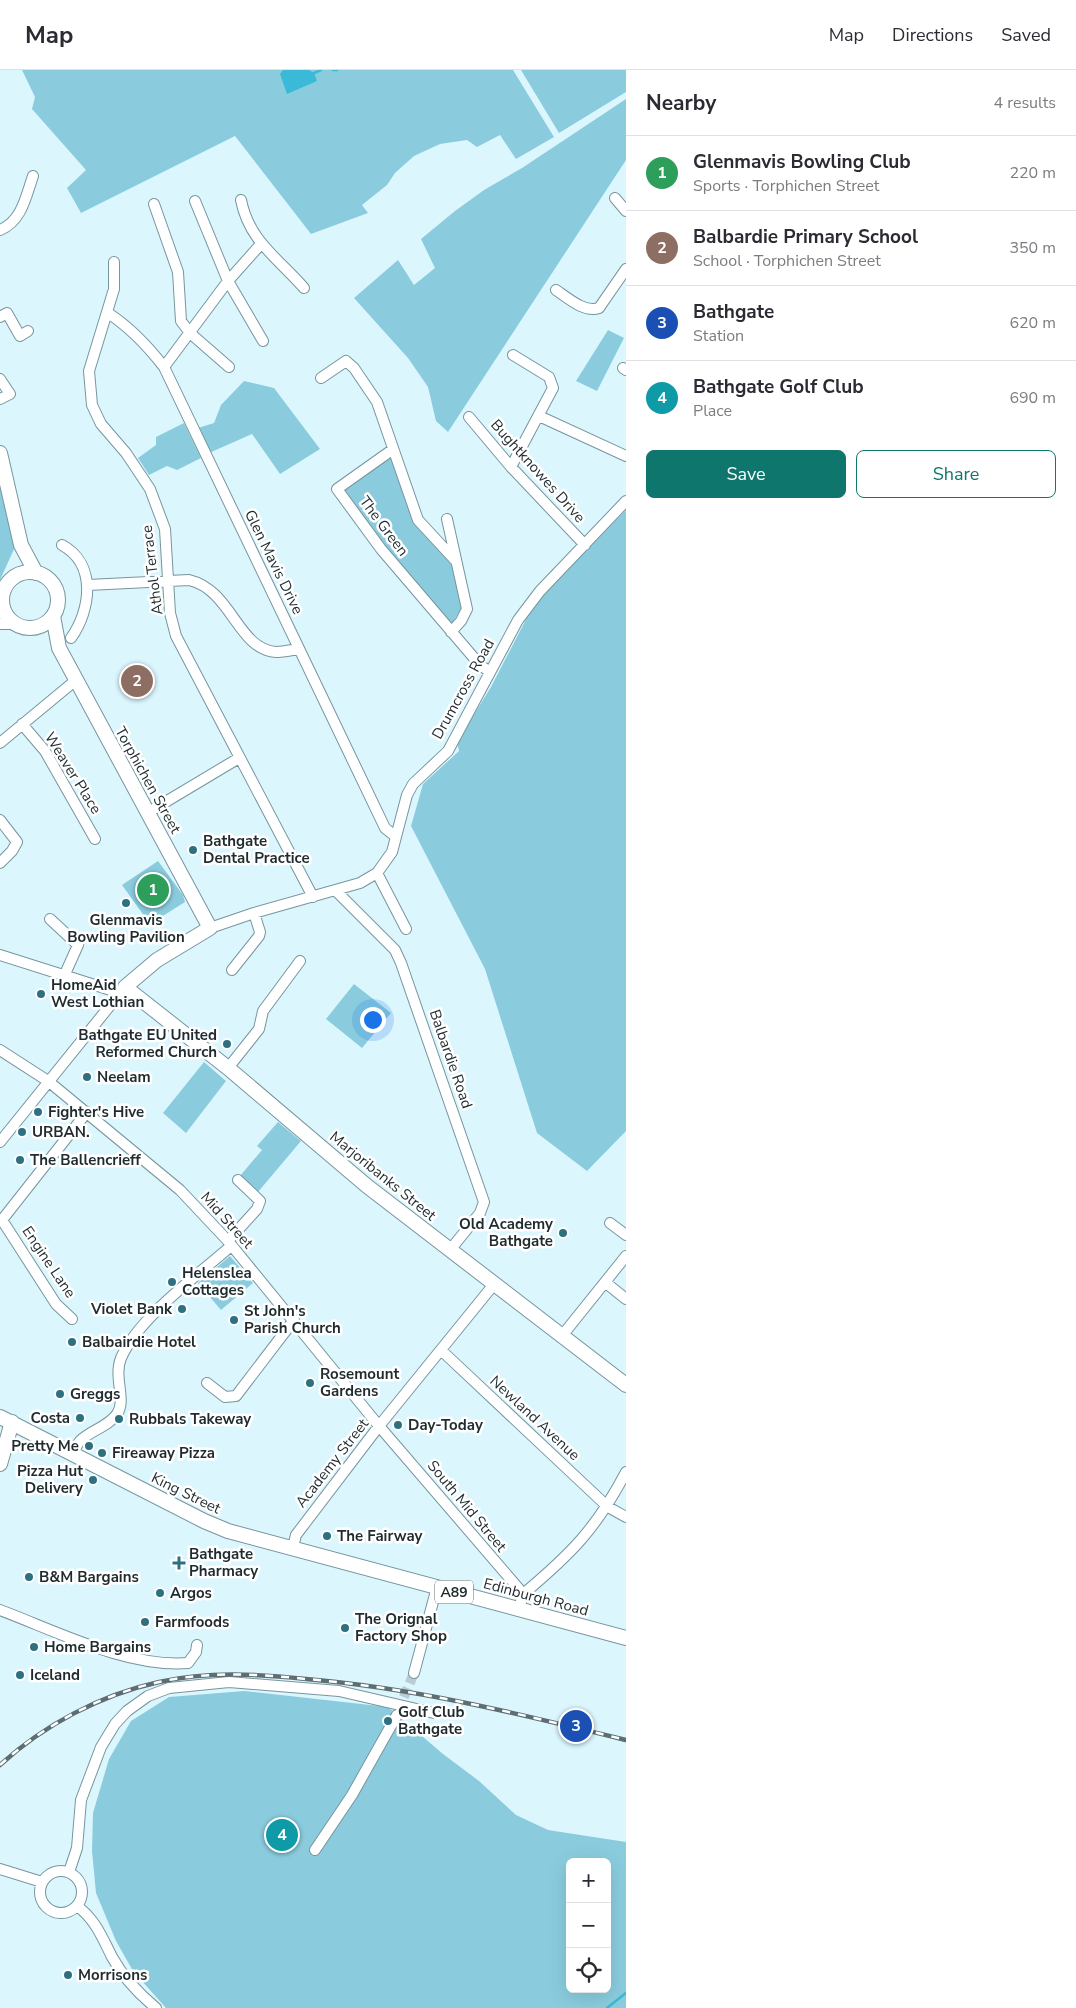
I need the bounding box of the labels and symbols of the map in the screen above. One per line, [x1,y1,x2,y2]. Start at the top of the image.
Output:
street label: Bughtknowes Drive [486,415,590,527]
street label: The Green [355,492,413,560]
street label: Glen Mavis Drive [240,506,308,618]
street label: Athol Terrace [137,524,167,616]
street label: Drumcross Road [427,635,499,743]
pin: 2 [121,662,153,700]
street label: Torphichen Street [110,723,186,838]
street label: Weaver Place [40,728,106,818]
place label: Bathgate Dental Practice [203,831,310,868]
marker: Bathgate Dental Practice [187,844,199,856]
pin: 1 [137,871,169,909]
marker: Glenmavis Bowling Pavilion [120,897,132,909]
place label: Glenmavis Bowling Pavilion [67,910,185,947]
place label: HomeAid West Lothian [51,975,144,1012]
marker: HomeAid West Lothian [35,988,47,1000]
your location [360,1007,386,1033]
street label: Balbardie Road [425,1007,477,1111]
place label: Bathgate EU United Reformed Church [78,1025,217,1062]
marker: Bathgate EU United Reformed Church [221,1038,233,1050]
place label: Neelam [97,1067,151,1087]
marker: Neelam [81,1071,93,1083]
place label: Fighter's Hive [48,1102,144,1122]
marker: Fighter's Hive [32,1106,44,1118]
place label: URBAN. [32,1122,90,1142]
marker: URBAN. [16,1126,28,1138]
street label: Marjoribanks Street [326,1127,441,1226]
place label: The Ballencrieff [30,1150,141,1170]
marker: The Ballencrieff [14,1154,26,1166]
street label: Mid Street [196,1187,258,1253]
place label: Old Academy Bathgate [459,1214,553,1251]
street label: Engine Lane [18,1222,80,1302]
marker: Old Academy Bathgate [557,1227,569,1239]
place label: Helenslea Cottages [182,1263,252,1300]
marker: Helenslea Cottages [166,1276,178,1288]
place label: Violet Bank [90,1299,173,1319]
place label: St John's Parish Church [244,1301,341,1338]
marker: Violet Bank [176,1303,188,1315]
marker: St John's Parish Church [228,1314,240,1326]
place label: Balbairdie Hotel [82,1332,196,1352]
marker: Balbairdie Hotel [66,1336,78,1348]
place label: Rosemount Gardens [320,1364,399,1401]
street label: Newland Avenue [486,1371,584,1465]
marker: Rosemount Gardens [304,1377,316,1389]
place label: Greggs [70,1384,120,1404]
marker: Greggs [54,1388,66,1400]
place label: Costa [30,1408,70,1428]
place label: Rubbals Takeway [129,1409,251,1429]
marker: Costa [74,1412,86,1424]
marker: Rubbals Takeway [113,1413,125,1425]
street label: Academy Street [291,1414,373,1512]
place label: Day-Today [408,1415,483,1435]
marker: Day-Today [392,1419,404,1431]
place label: Pretty Me [11,1436,79,1456]
marker: Pretty Me [83,1440,95,1452]
place label: Fireaway Pizza [112,1443,215,1463]
marker: Fireaway Pizza [96,1447,108,1459]
street label: South Mid Street [423,1456,512,1556]
place label: Pizza Hut Delivery [17,1461,83,1498]
street label: King Street [148,1468,225,1519]
marker: Pizza Hut Delivery [87,1474,99,1486]
place label: The Fairway [337,1526,423,1546]
marker: The Fairway [321,1530,333,1542]
place label: Bathgate Pharmacy [189,1544,258,1581]
marker: Bathgate Pharmacy [173,1557,185,1569]
place label: B&M Bargains [39,1567,139,1587]
marker: B&M Bargains [23,1571,35,1583]
street label: Edinburgh Road [481,1573,591,1621]
road number: A89 [435,1580,473,1604]
place label: Argos [170,1583,212,1603]
marker: Argos [154,1587,166,1599]
place label: The Orignal Factory Shop [355,1609,447,1646]
place label: Farmfoods [155,1612,229,1632]
marker: Farmfoods [139,1616,151,1628]
marker: The Orignal Factory Shop [339,1622,351,1634]
place label: Home Bargains [44,1637,151,1657]
marker: Home Bargains [28,1641,40,1653]
place label: Iceland [30,1665,80,1685]
marker: Iceland [14,1669,26,1681]
place label: Golf Club Bathgate [398,1702,464,1739]
pin: 3 [560,1707,592,1745]
marker: Golf Club Bathgate [382,1715,394,1727]
pin: 4 [266,1816,298,1854]
place label: Morrisons [78,1965,147,1985]
marker: Morrisons [62,1969,74,1981]

